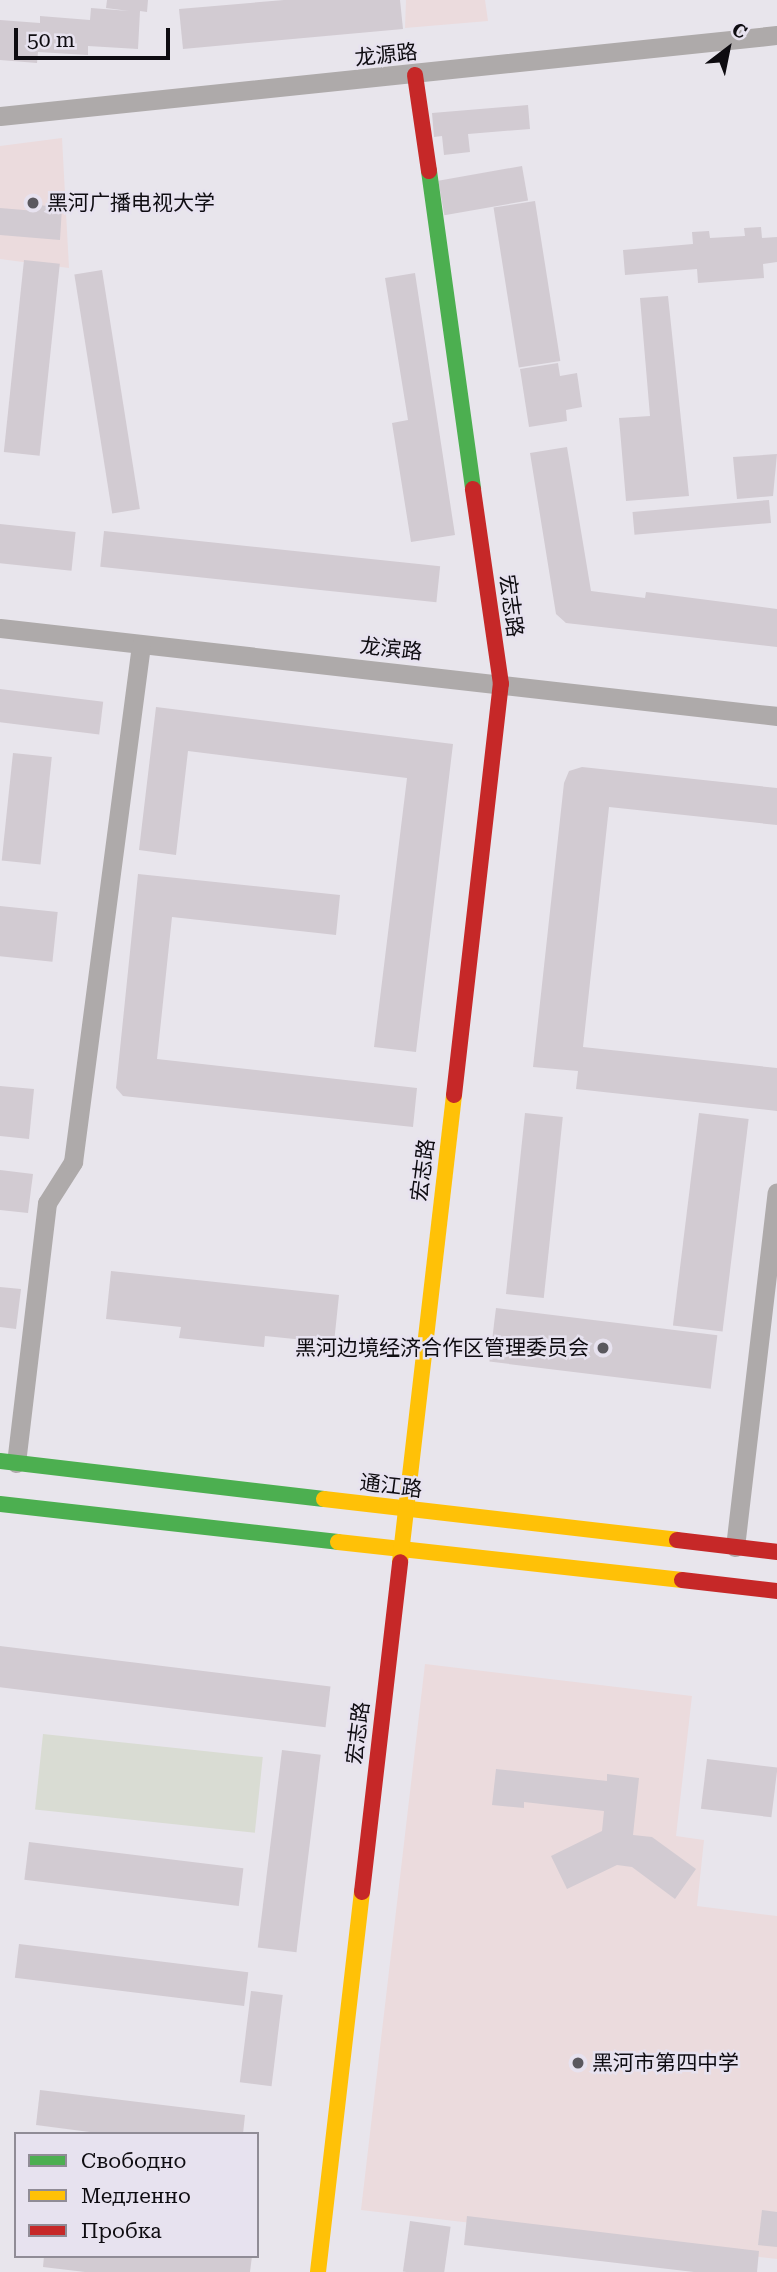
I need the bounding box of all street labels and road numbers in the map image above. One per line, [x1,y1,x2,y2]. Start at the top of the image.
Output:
street label: 龙源路 [353,39,419,71]
street label: 宏志路 [494,573,528,639]
street label: 龙滨路 [358,633,424,665]
street label: 宏志路 [407,1137,439,1203]
street label: 通江路 [358,1470,424,1502]
street label: 宏志路 [342,1700,374,1766]

